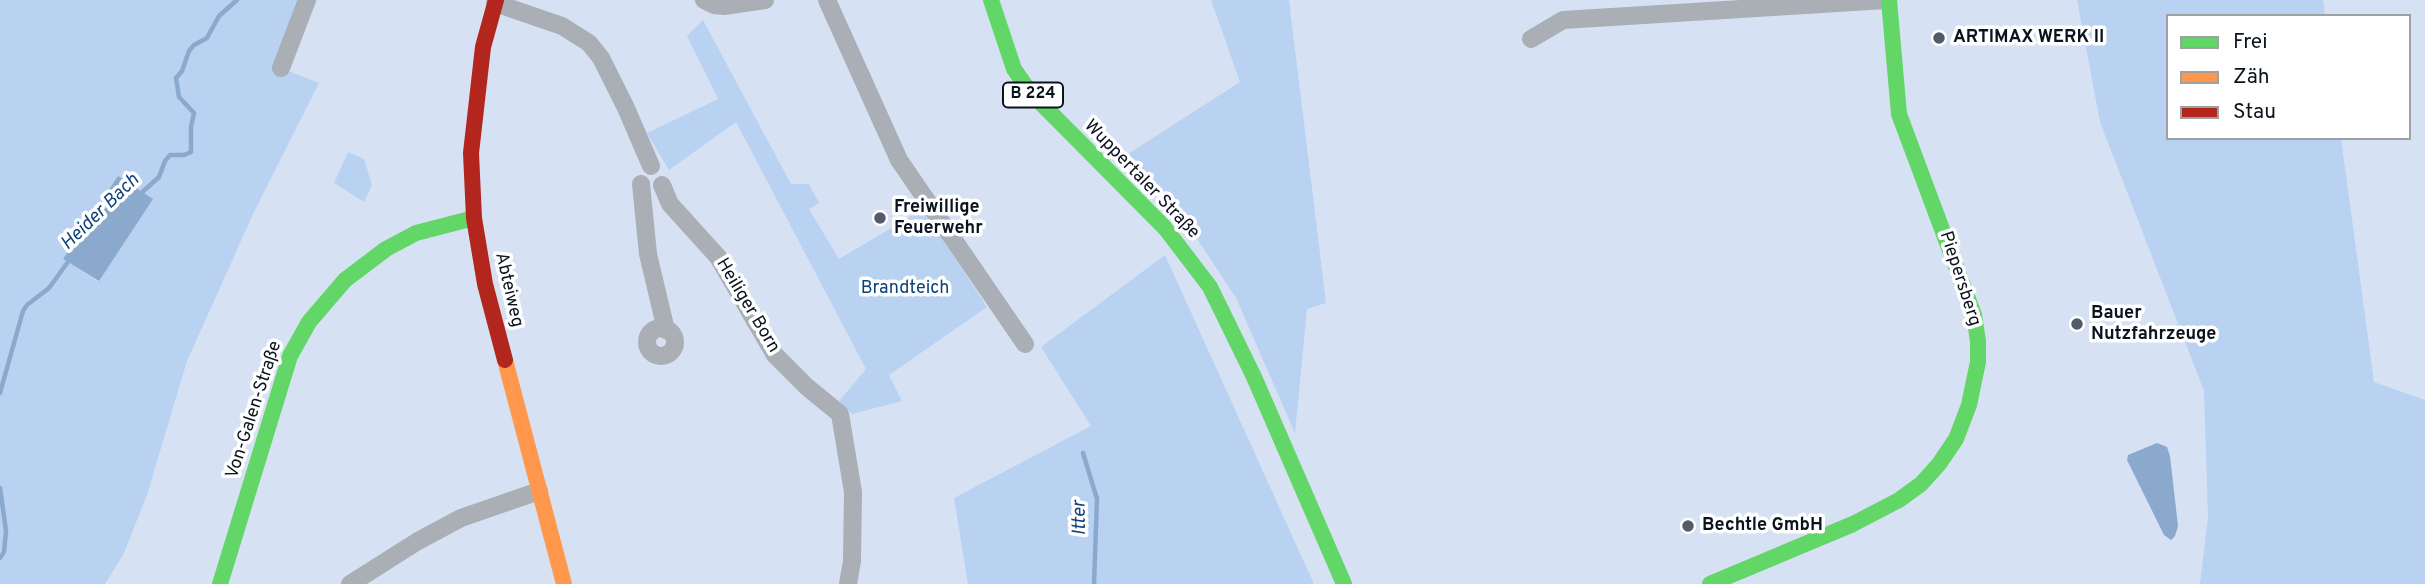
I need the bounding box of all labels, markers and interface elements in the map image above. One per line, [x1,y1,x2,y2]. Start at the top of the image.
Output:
legend [2166,14,2411,140]
place label: ARTIMAX WERK II [1953,27,2104,49]
text: Frei [2233,29,2268,56]
marker: ARTIMAX WERK II [1931,30,1947,46]
text: Zäh [2233,64,2270,91]
road number: B 224 [1003,82,1063,108]
text: Stau [2233,99,2276,126]
street label: Wuppertaler Straße [1079,116,1203,244]
water label: Heider Bach [57,170,145,256]
place label: Freiwillige Feuerwehr [894,197,983,240]
marker: Freiwillige Feuerwehr [872,210,888,226]
street label: Piepersberg [1934,229,1984,329]
street label: Abteiweg [489,251,527,329]
street label: Heiliger Born [710,255,784,357]
park label: Brandteich [861,278,949,300]
place label: Bauer Nutzfahrzeuge [2091,303,2216,346]
marker: Bauer Nutzfahrzeuge [2069,316,2085,332]
street label: Von-Galen-Straße [223,339,287,481]
water label: Itter [1069,500,1093,536]
place label: Bechtle GmbH [1702,515,1823,537]
marker: Bechtle GmbH [1680,518,1696,534]

